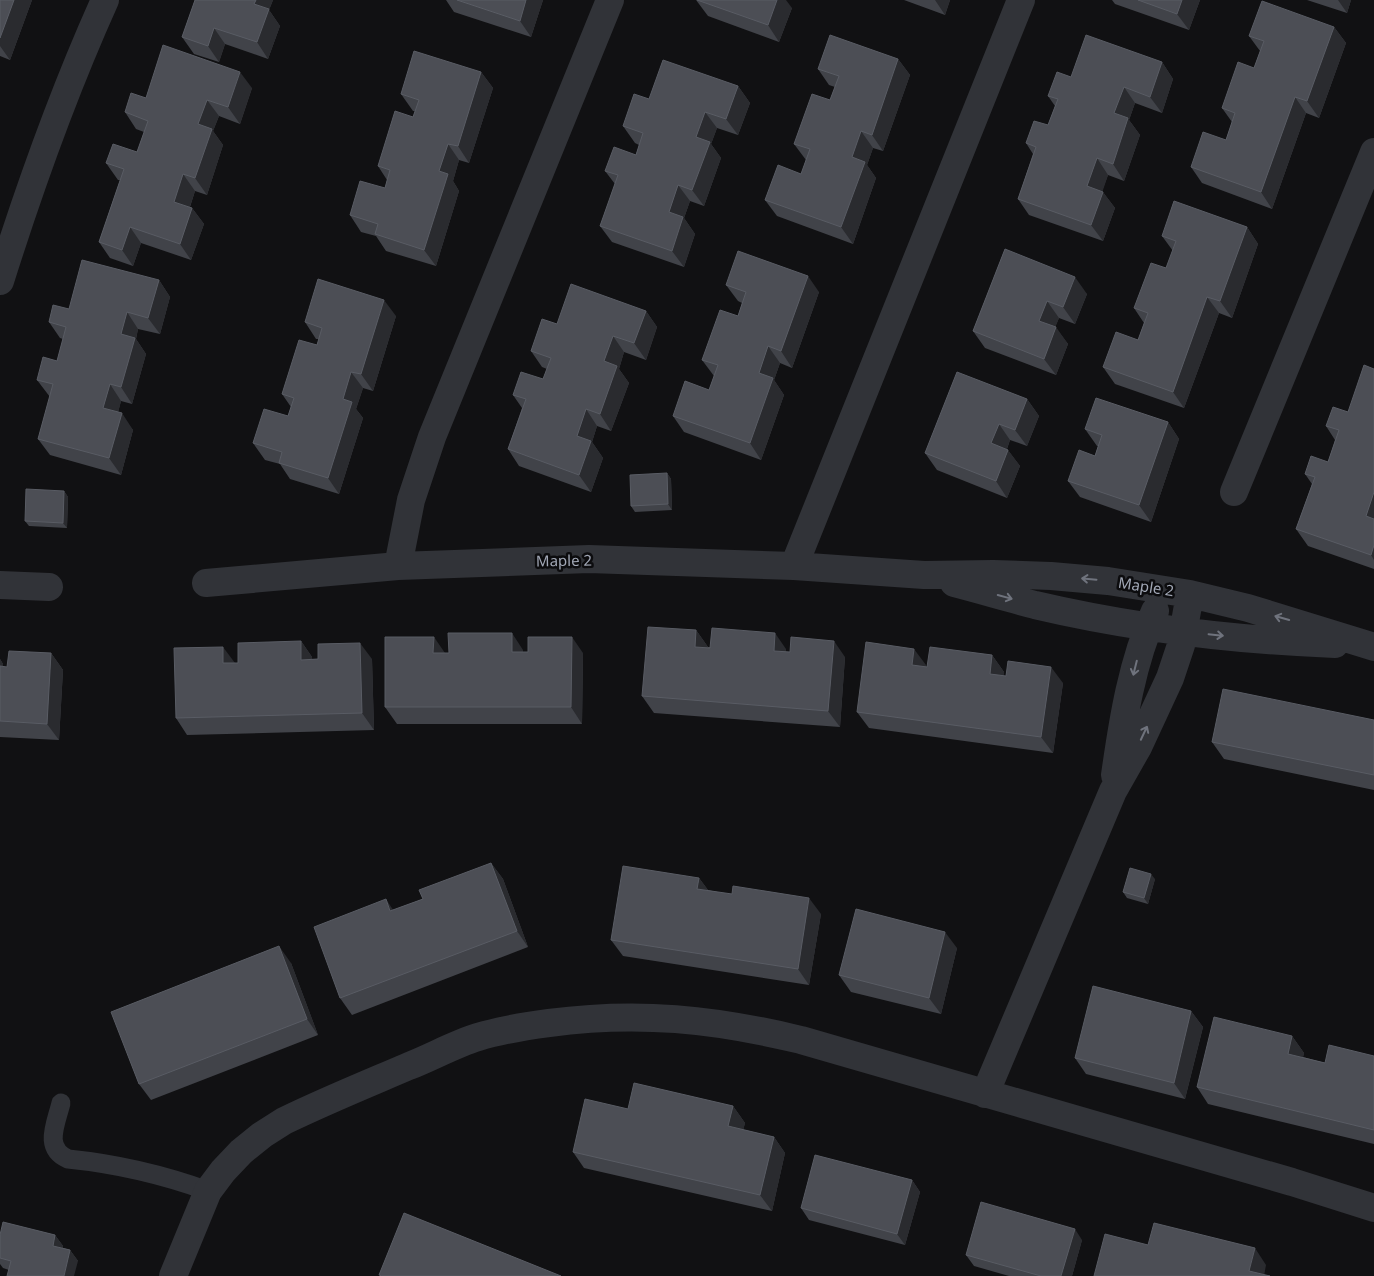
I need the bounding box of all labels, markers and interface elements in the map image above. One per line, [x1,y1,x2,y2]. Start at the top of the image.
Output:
street label: Maple 2 [536,550,592,570]
street label: Maple 2 [1117,572,1175,600]
one-way arrow [1081,575,1097,584]
one-way arrow [996,592,1012,602]
one-way arrow [1275,612,1291,622]
one-way arrow [1208,630,1224,640]
one-way arrow [1130,659,1139,675]
one-way arrow [1140,726,1149,741]

